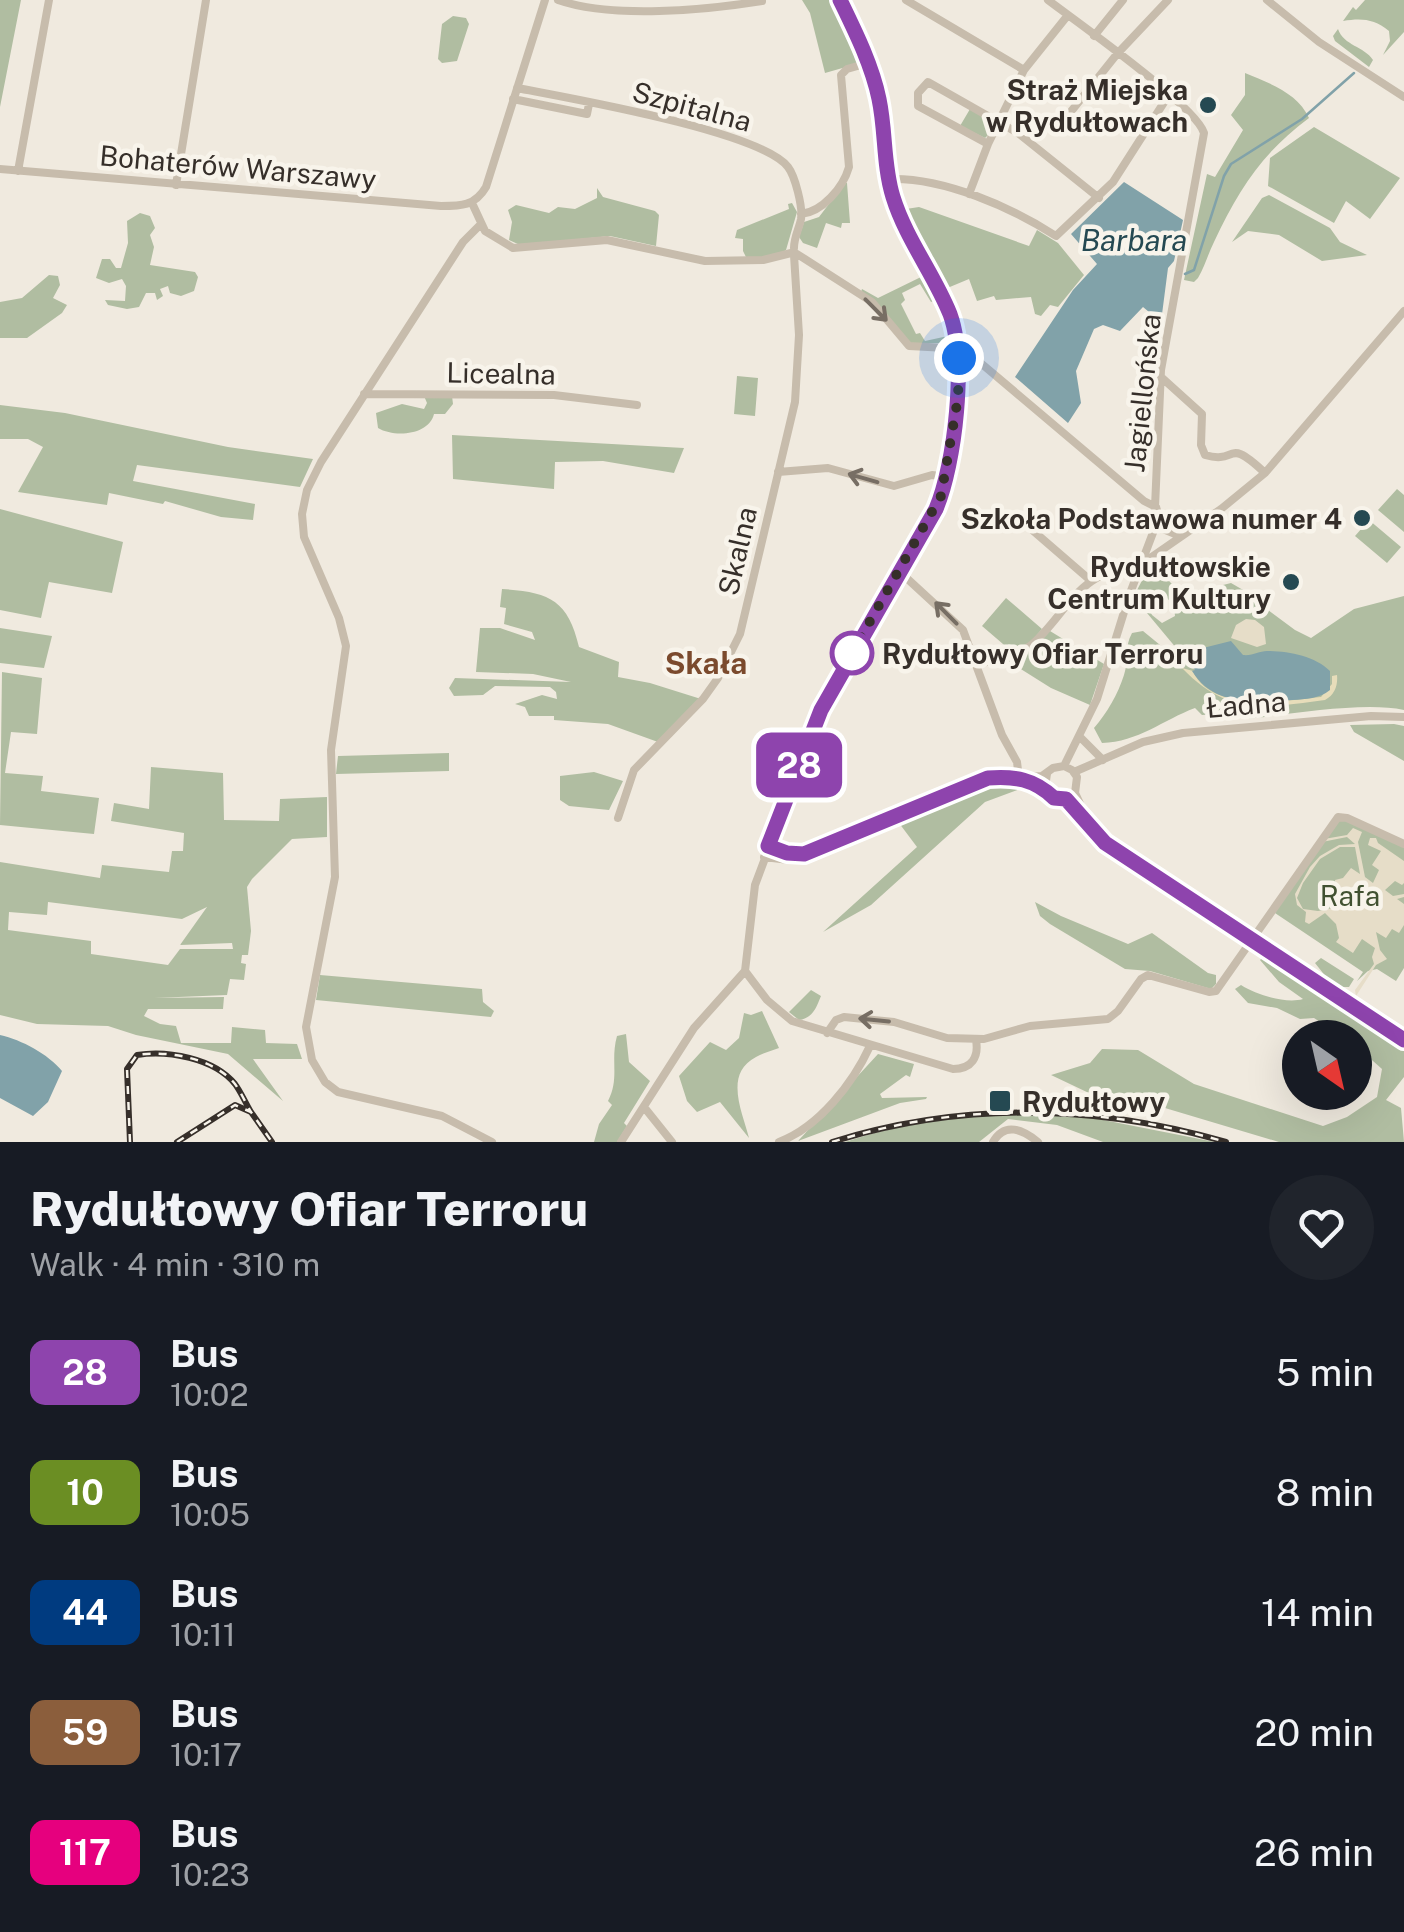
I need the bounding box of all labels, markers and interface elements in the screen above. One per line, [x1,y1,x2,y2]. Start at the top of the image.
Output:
place label: Straż Miejska w Rydułtowach [986,73,1188,138]
street label: Szpitalna [629,74,755,138]
marker: Straż Miejska w Rydułtowach [1197,94,1219,116]
street label: Bohaterów Warszawy [98,138,378,196]
water label: Barbara [1081,222,1187,258]
one-way arrow [864,297,888,321]
street label: Jagiellońska [1117,312,1167,474]
your location [934,333,984,383]
street label: Licealna [446,356,556,390]
one-way arrow [847,468,879,486]
place label: Szkoła Podstawowa numer 4 [961,502,1342,535]
street label: Skalna [711,504,763,598]
marker: Szkoła Podstawowa numer 4 [1351,507,1373,529]
place label: Rydułtowskie Centrum Kultury [1047,550,1271,615]
marker: Rydułtowskie Centrum Kultury [1280,571,1302,593]
one-way arrow [934,602,958,626]
marker: Rydułtowy Ofiar Terroru [831,632,873,674]
place label: Rydułtowy Ofiar Terroru [882,637,1203,670]
district label: Skała [665,645,747,681]
street label: Ładna [1205,684,1287,724]
line badge: 28 [754,732,844,798]
text: 28 [776,745,822,786]
park label: Rafa [1320,879,1380,912]
one-way arrow [859,1010,891,1029]
north arrow [1282,1020,1372,1110]
map controls [1282,1020,1372,1110]
place label: Rydułtowy [1022,1085,1166,1118]
marker: Rydułtowy [987,1088,1013,1114]
button: heart [1269,1175,1374,1280]
text: Rydułtowy Ofiar Terroru [30,1180,588,1237]
text: Walk · 4 min · 310 m [30,1246,320,1283]
text: Bus [170,1331,239,1376]
text: 5 min [1276,1350,1374,1395]
text: 28 [62,1352,108,1393]
text: 10:02 [170,1376,248,1413]
text: Bus [170,1451,239,1496]
text: 8 min [1276,1470,1374,1515]
text: 10 [66,1472,104,1513]
text: 10:05 [170,1496,250,1533]
text: Bus [170,1571,239,1616]
text: 14 min [1261,1590,1374,1635]
text: 44 [62,1592,108,1633]
text: 10:11 [170,1616,236,1653]
text: Bus [170,1691,239,1736]
text: 20 min [1254,1710,1374,1755]
text: 59 [62,1712,108,1753]
text: 10:17 [170,1736,242,1773]
text: Bus [170,1811,239,1856]
text: 26 min [1254,1830,1374,1875]
text: 117 [59,1832,111,1873]
text: 10:23 [170,1856,250,1893]

